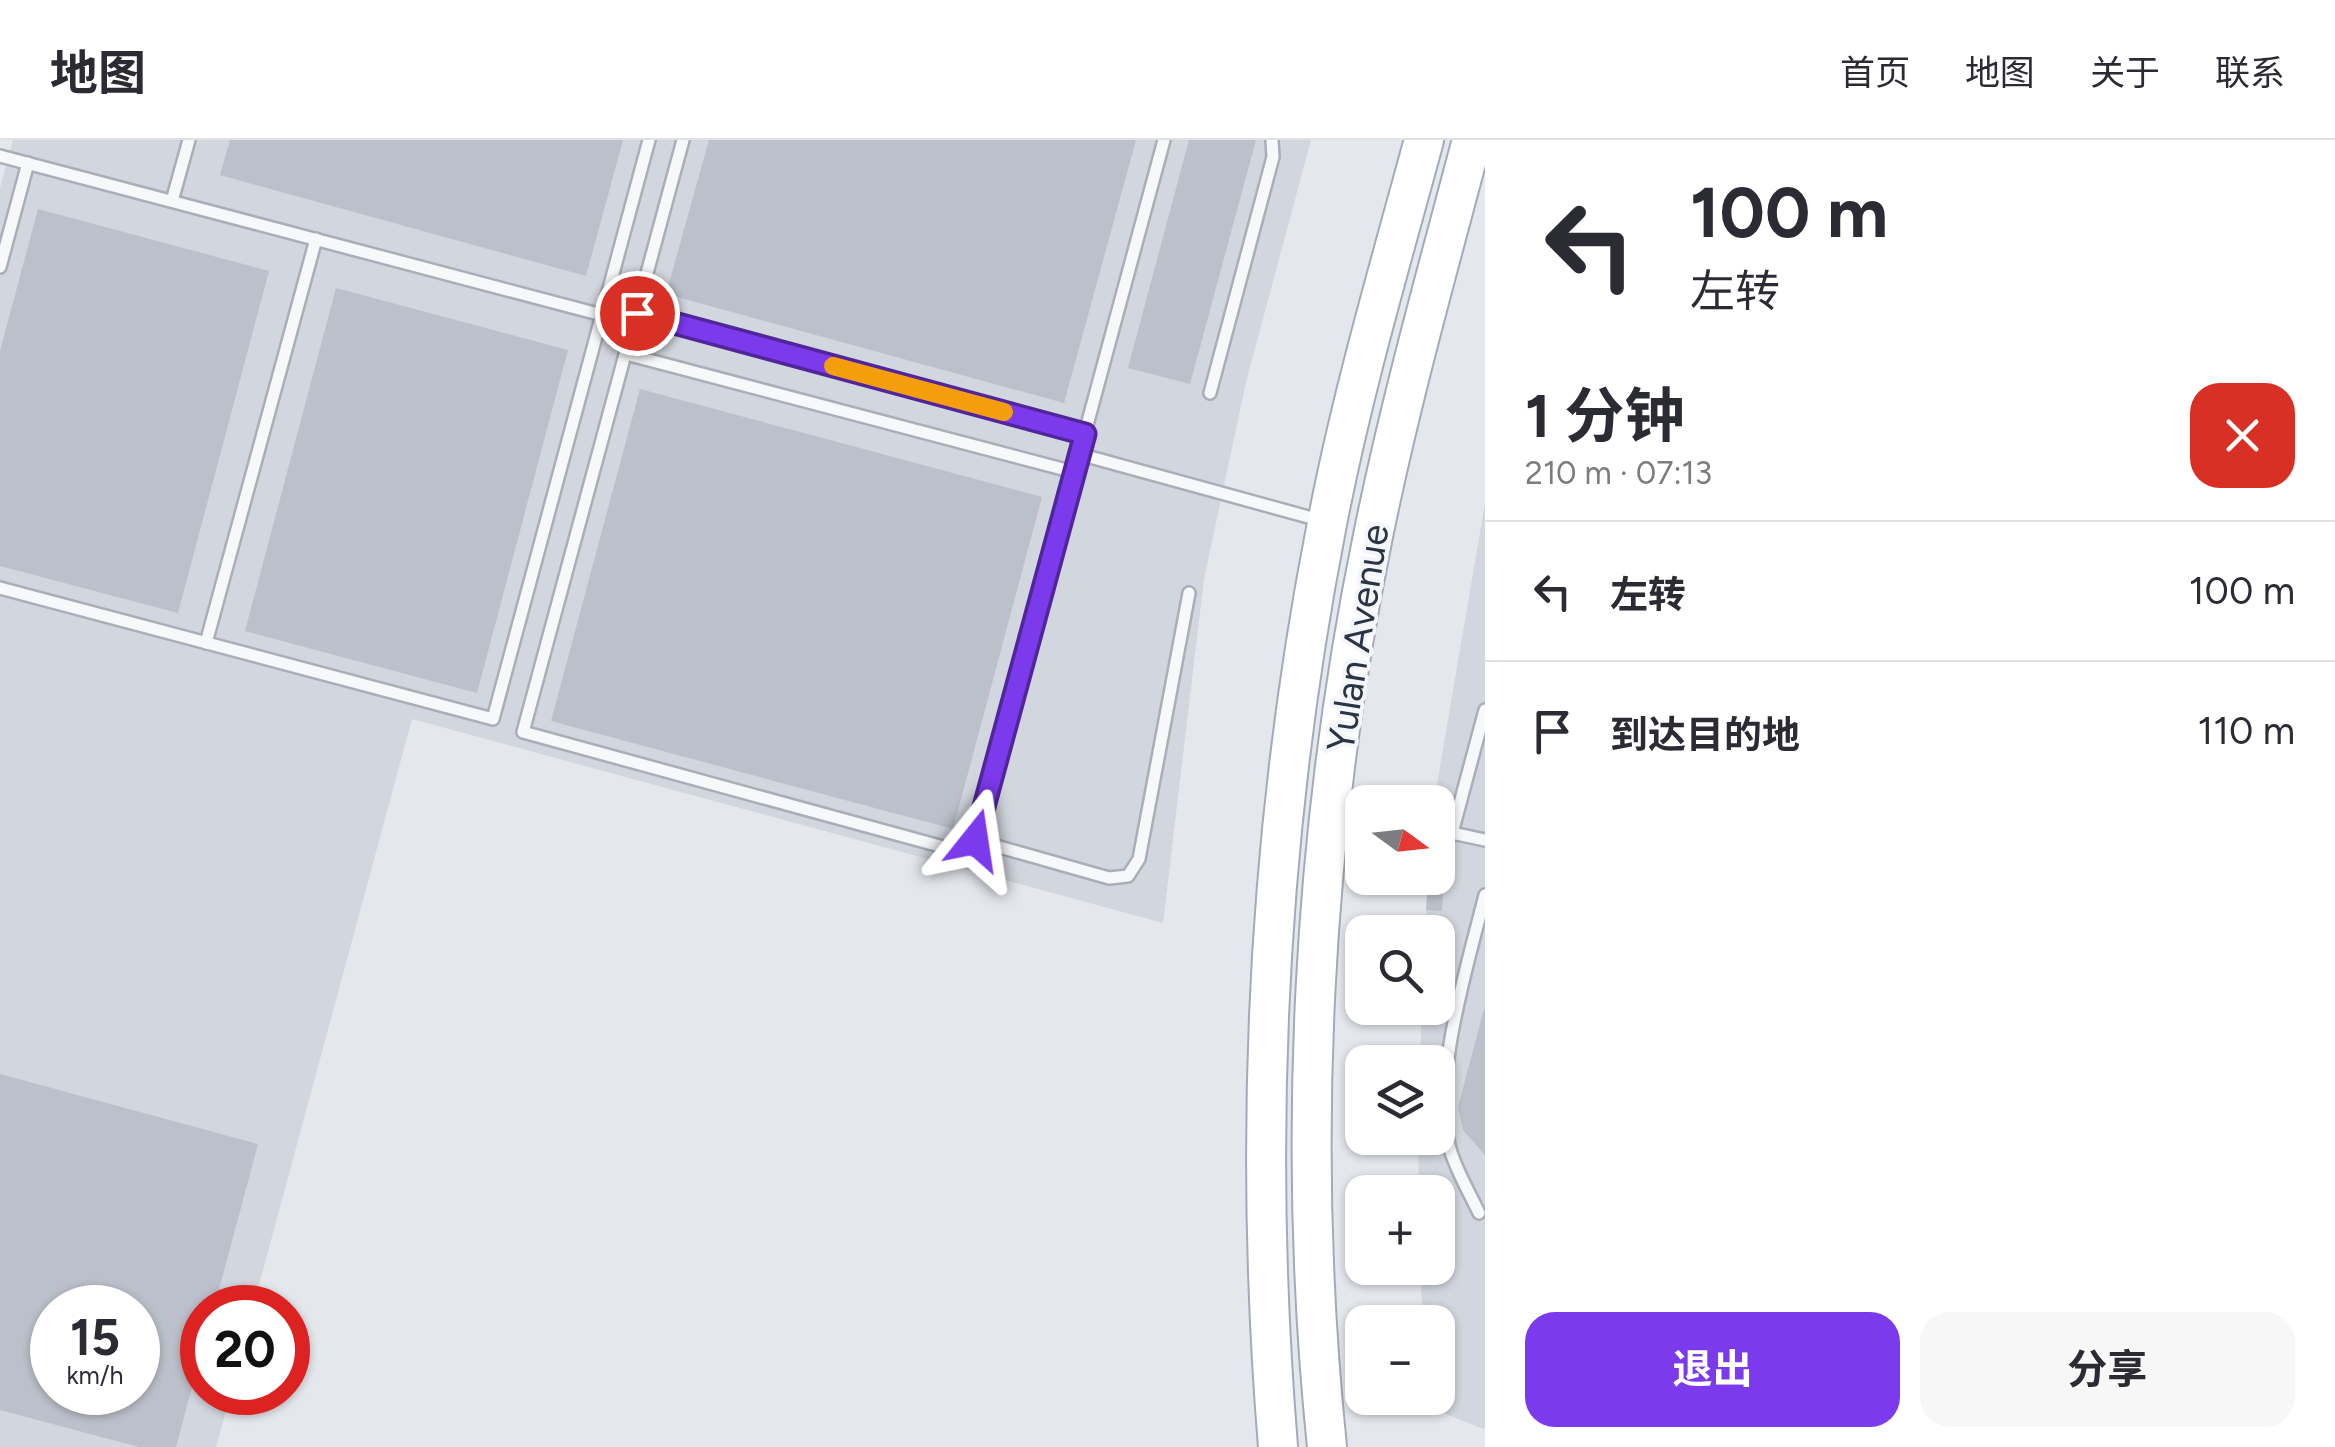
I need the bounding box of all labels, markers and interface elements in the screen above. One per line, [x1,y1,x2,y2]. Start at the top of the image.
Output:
text: 地图 [50,44,146,102]
text: 首页 [1840,52,1910,94]
text: 地图 [1965,52,2035,94]
text: 关于 [2090,52,2160,94]
text: 联系 [2215,52,2285,94]
text: 100 m [1690,170,1888,255]
icon: left [1525,180,1655,310]
text: 左转 [1690,264,1780,318]
pin [595,271,680,356]
icon: arrive [610,286,665,341]
text: 1 分钟 [1525,380,1685,452]
button: close [2190,383,2295,488]
text: 210 m · 07:13 [1525,454,1712,492]
street label: Yulan Avenue [1317,521,1399,755]
icon: left [1525,564,1580,619]
text: 100 m [2189,568,2295,614]
text: 左转 [1610,572,1686,618]
icon: arrive [1525,704,1580,759]
text: 110 m [2198,708,2295,754]
text: 到达目的地 [1610,712,1800,758]
north arrow [1345,785,1455,895]
map controls [1345,785,1455,1415]
position arrow [923,788,1027,892]
button: search [1345,915,1455,1025]
button: layers [1345,1045,1455,1155]
button: + [1345,1175,1455,1285]
speed limit sign: 20 [180,1285,310,1415]
button: − [1345,1305,1455,1415]
text: 15 [70,1307,120,1368]
button: 退出 [1525,1312,1900,1427]
button: 分享 [1920,1312,2295,1427]
text: km/h [66,1360,124,1390]

